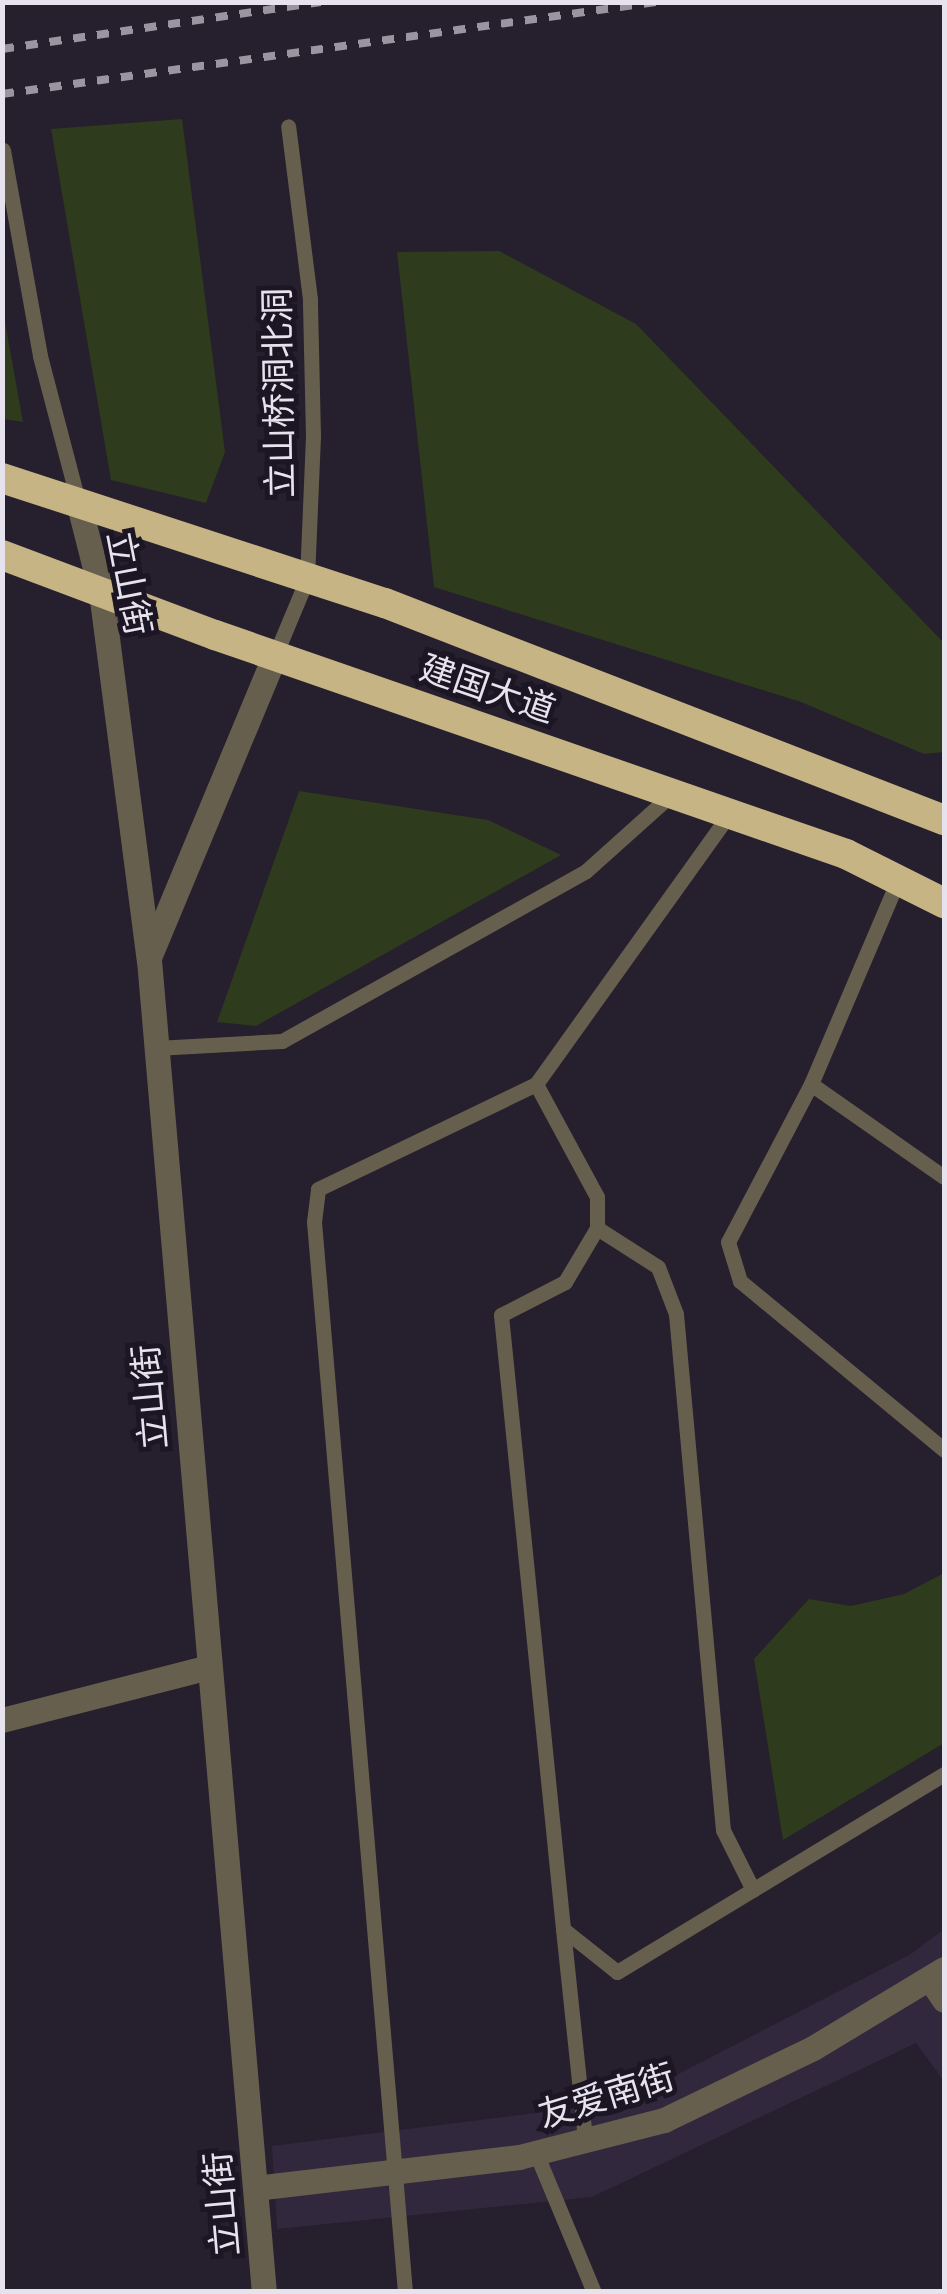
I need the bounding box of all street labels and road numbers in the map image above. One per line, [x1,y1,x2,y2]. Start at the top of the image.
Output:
street label: 立山桥洞北洞 [255,288,301,498]
street label: 立山街 [99,527,161,639]
street label: 建国大道 [415,645,561,731]
street label: 立山街 [124,1343,174,1451]
street label: 友爱南街 [533,2054,679,2136]
street label: 立山街 [196,2150,246,2258]

